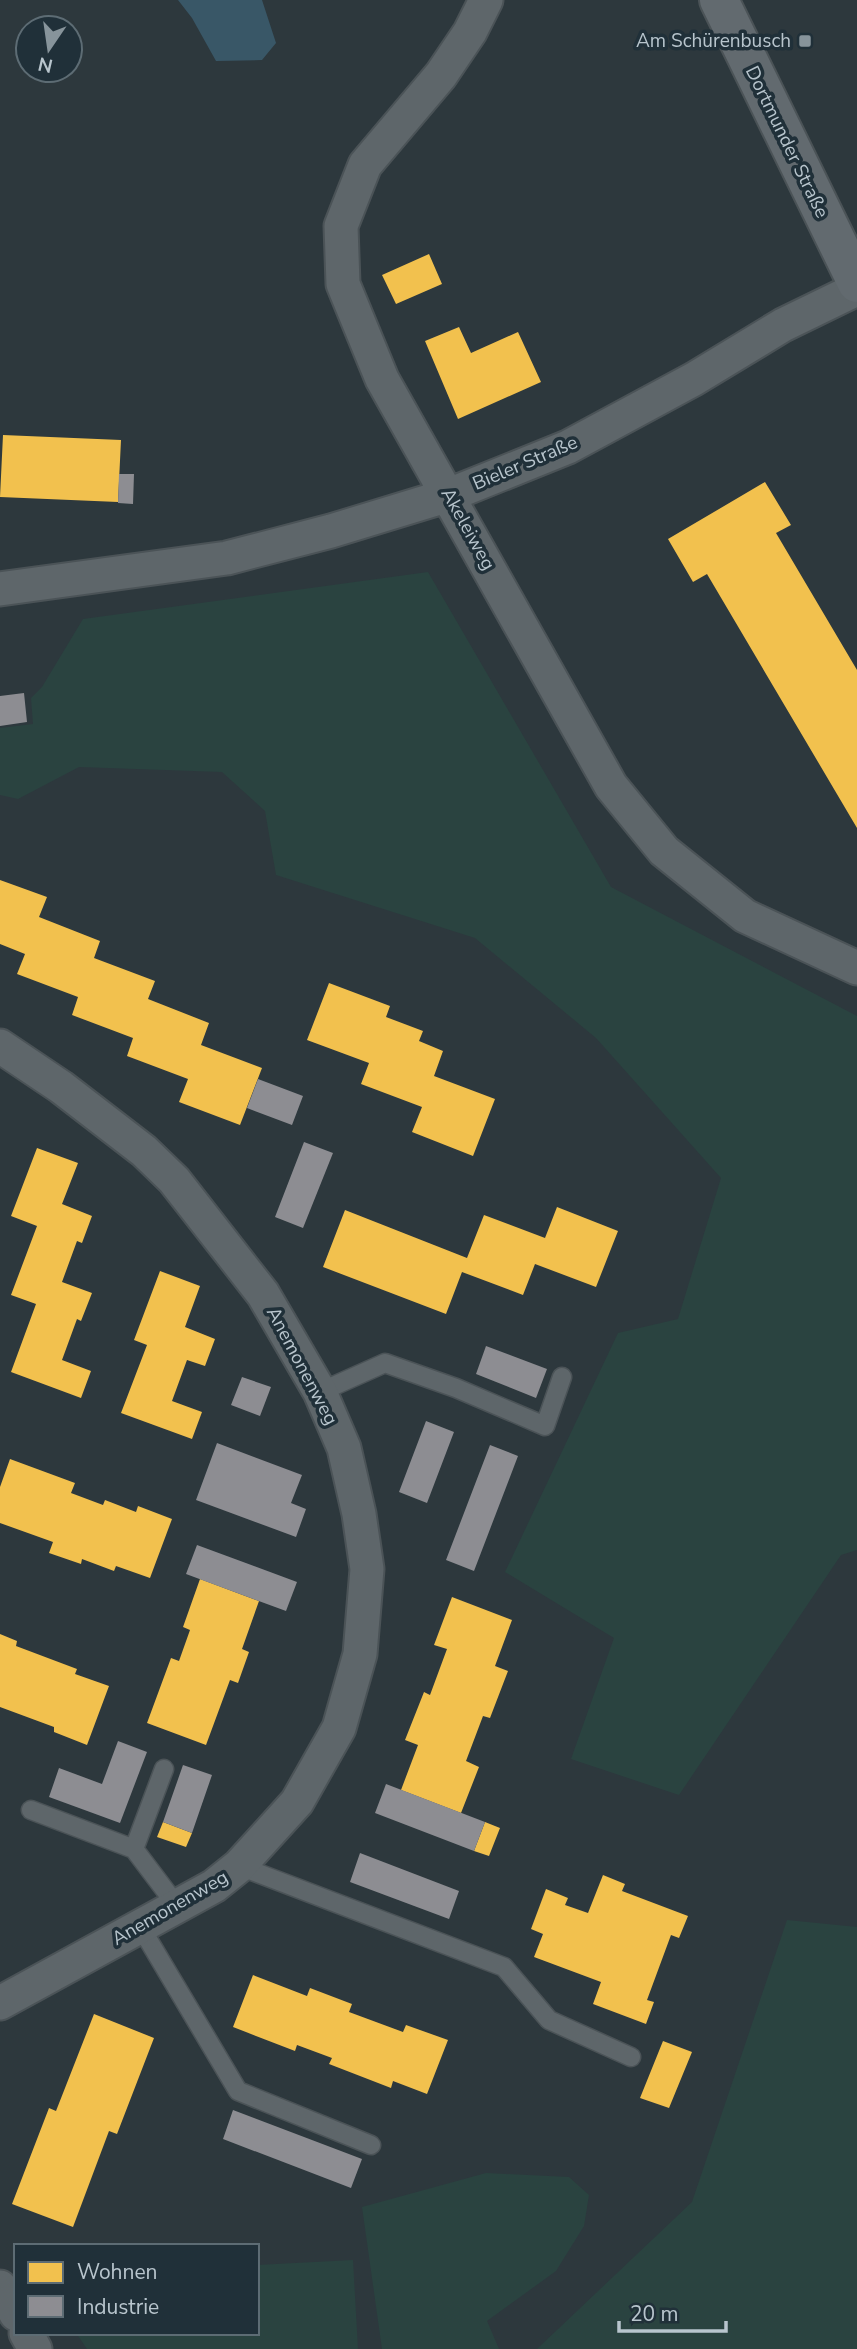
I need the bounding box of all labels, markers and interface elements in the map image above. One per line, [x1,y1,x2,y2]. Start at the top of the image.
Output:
north arrow [14,14,84,84]
place label: Am Schürenbusch [636,28,791,54]
marker: Am Schürenbusch [797,33,813,49]
text: N [36,50,55,79]
street label: Dortmunder Straße [739,62,835,222]
street label: Bieler Straße [469,429,581,497]
street label: Akeleiweg [435,483,501,575]
street label: Anemonenweg [260,1302,344,1430]
street label: Anemonenweg [107,1864,233,1952]
legend [14,2244,259,2335]
text: Wohnen [77,2258,158,2286]
scale bar [619,2290,726,2334]
text: Industrie [77,2293,159,2321]
text: 20 m [630,2300,679,2328]

